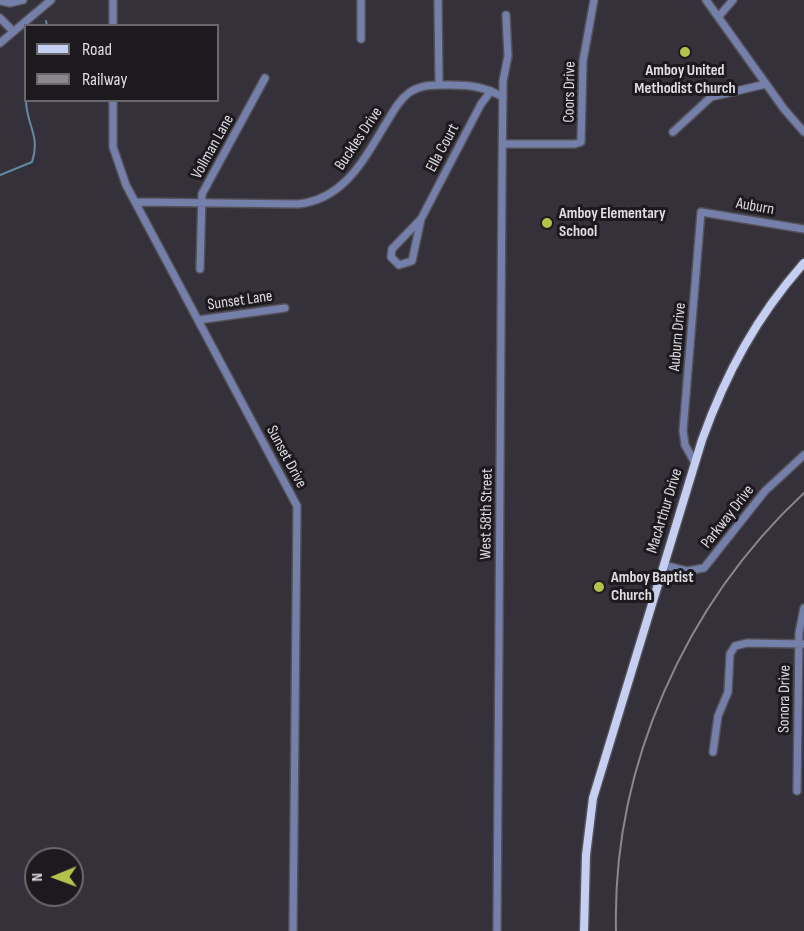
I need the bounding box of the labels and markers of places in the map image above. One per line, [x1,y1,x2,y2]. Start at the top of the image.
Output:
marker: Amboy United Methodist Church [678,45,692,59]
place label: Amboy United Methodist Church [634,61,736,99]
place label: Amboy Elementary School [559,204,666,242]
marker: Amboy Elementary School [540,216,554,230]
place label: Amboy Baptist Church [611,568,693,606]
marker: Amboy Baptist Church [592,580,606,594]

